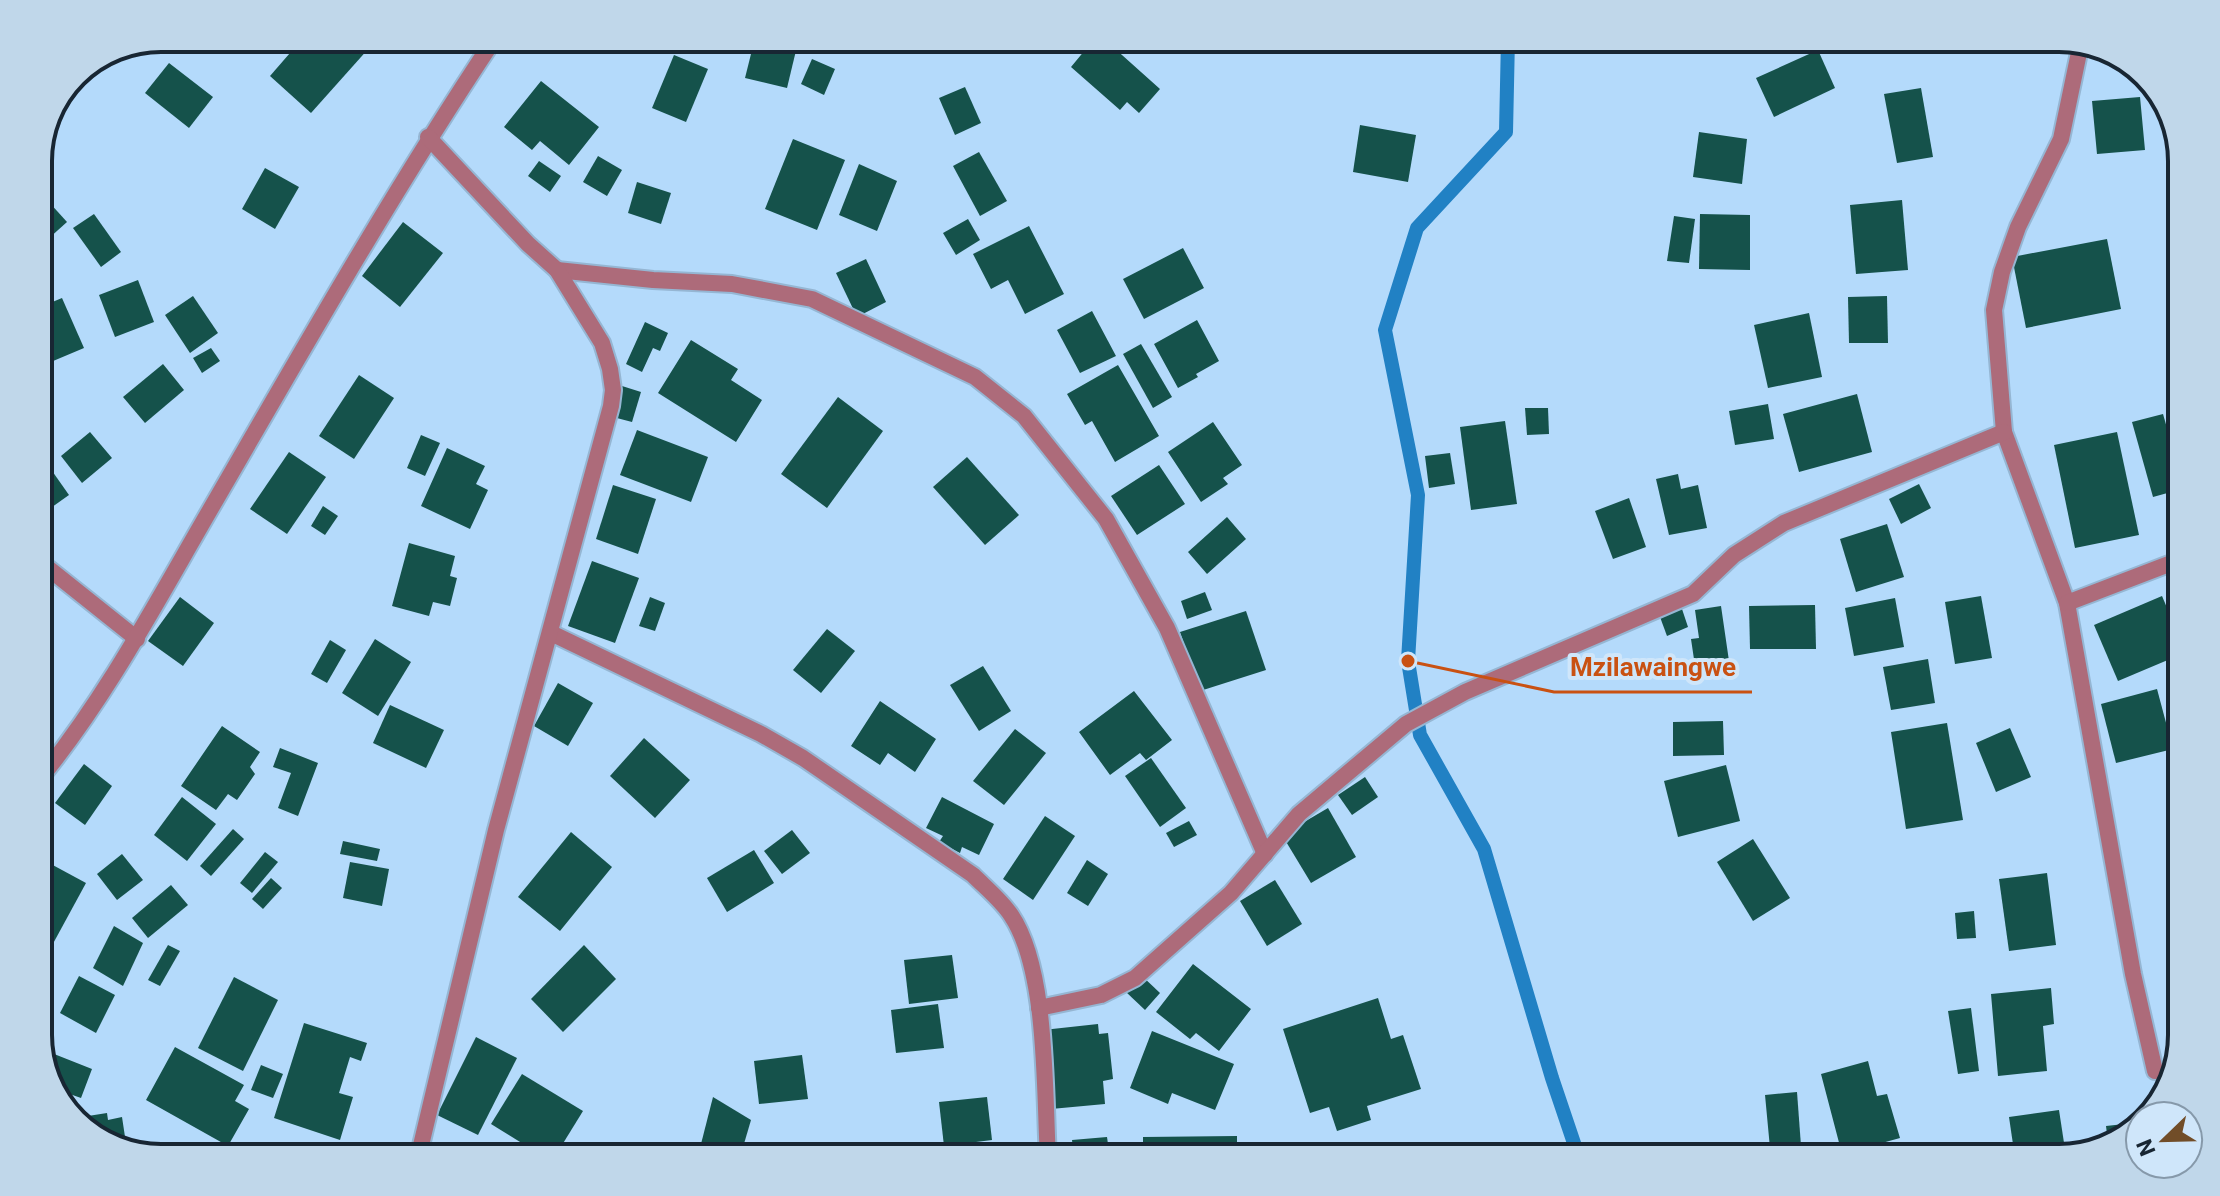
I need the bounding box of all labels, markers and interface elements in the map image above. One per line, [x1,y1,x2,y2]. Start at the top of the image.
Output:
callout: Mzilawaingwe [1554,642,1752,692]
text: Mzilawaingwe [1570,652,1736,682]
north arrow [2124,1100,2204,1180]
text: N [2132,1136,2161,1160]

